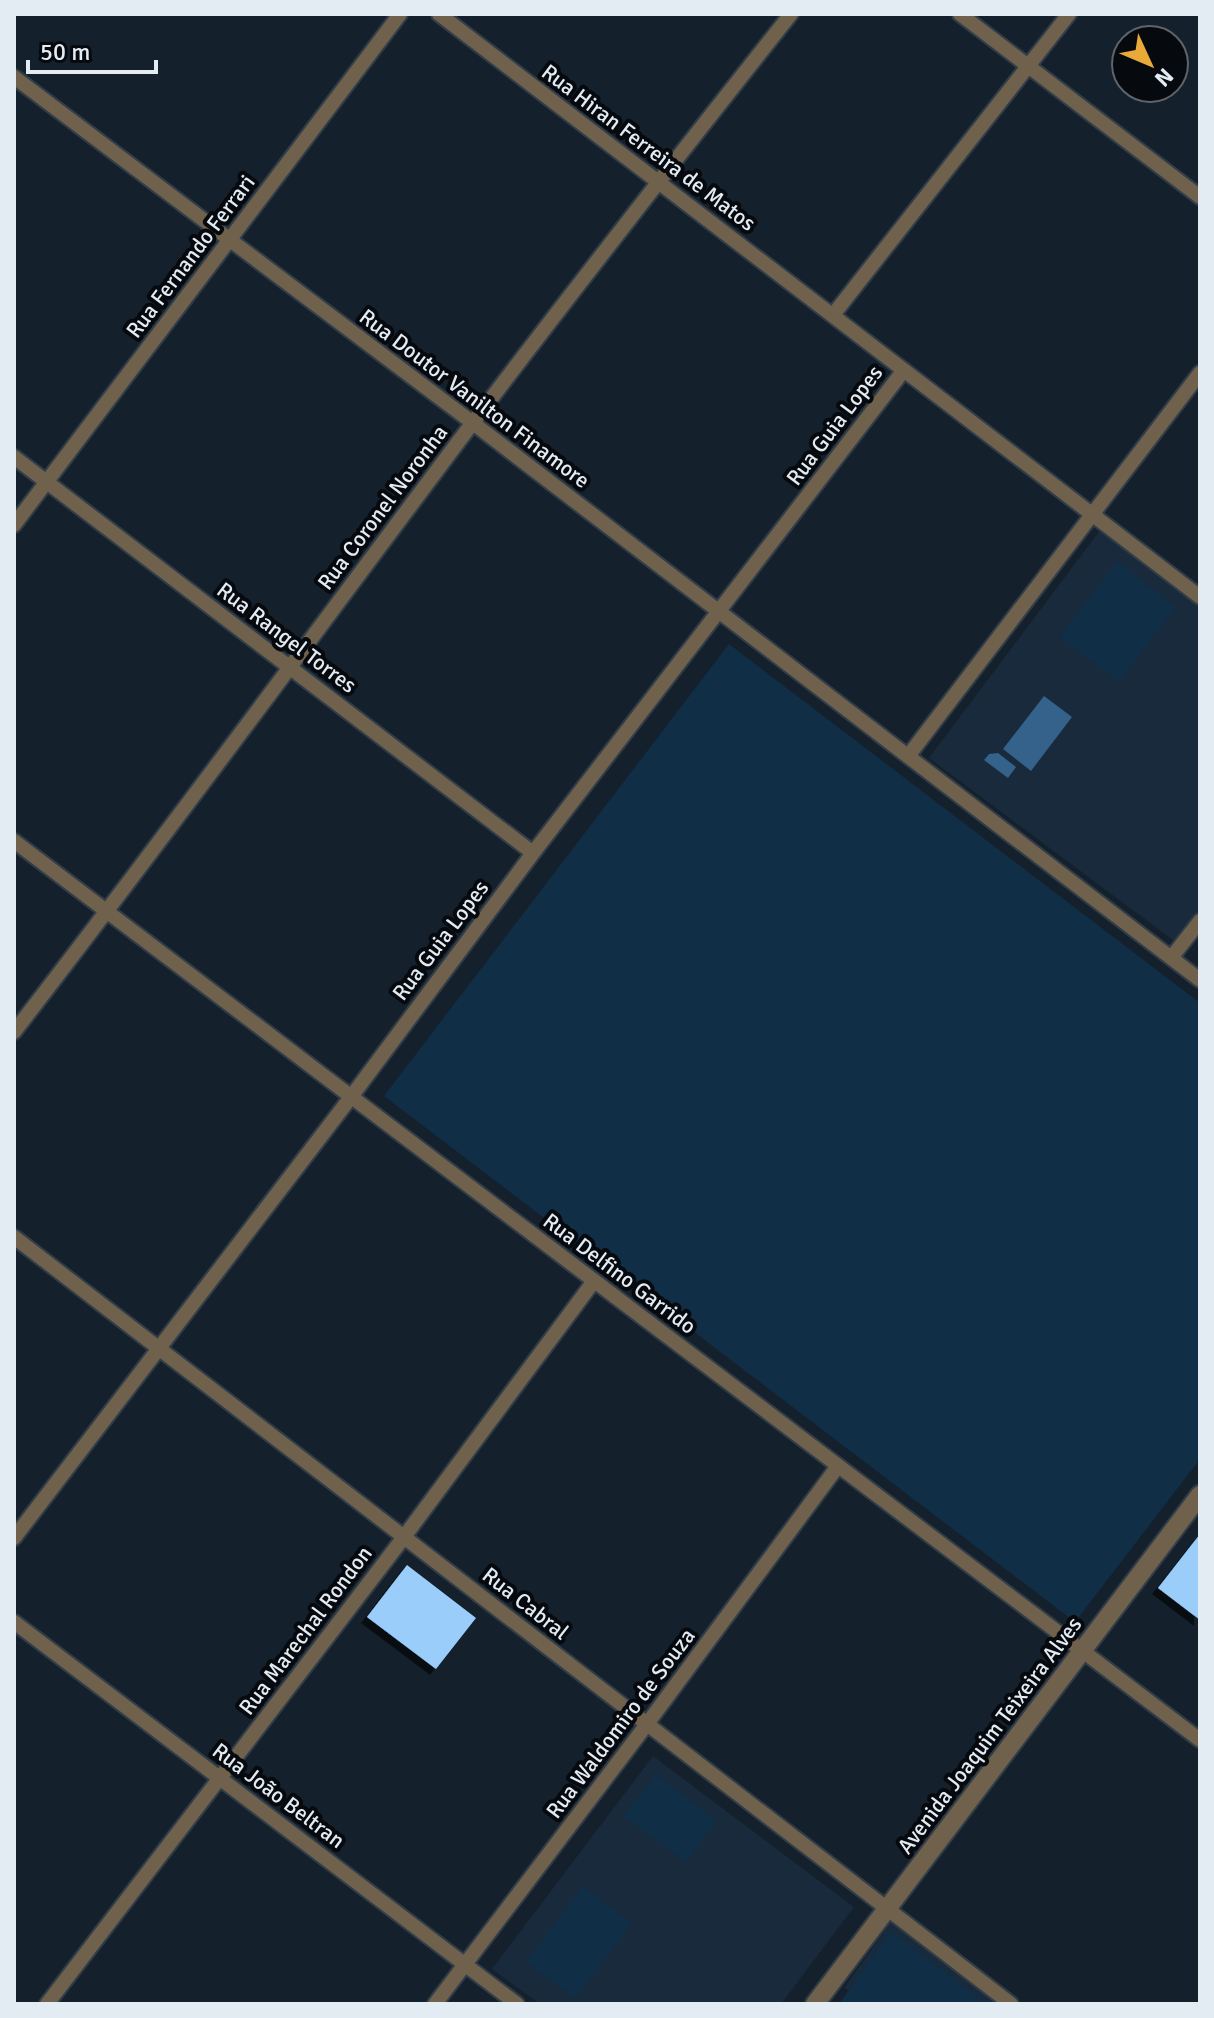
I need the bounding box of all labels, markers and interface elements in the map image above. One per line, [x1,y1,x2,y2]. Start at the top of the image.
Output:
scale bar [28,24,156,74]
north arrow [1110,24,1190,104]
text: 50 m [40,37,90,67]
street label: Rua Hiran Ferreira de Matos [536,58,761,237]
text: N [1149,63,1179,92]
street label: Rua Fernando Ferrari [120,169,261,343]
street label: Rua Doutor Vanilton Finamore [354,303,595,494]
street label: Rua Guia Lopes [780,360,888,491]
street label: Rua Coronel Noronha [312,420,453,595]
street label: Rua Rangel Torres [212,576,362,699]
street label: Rua Guia Lopes [386,875,494,1006]
street label: Rua Delfino Garrido [538,1207,701,1340]
street label: Rua Marechal Rondon [233,1540,378,1720]
street label: Rua Cabral [477,1561,574,1645]
street label: Avenida Joaquim Teixeira Alves [891,1611,1087,1859]
street label: Rua Waldomiro de Souza [540,1623,701,1824]
street label: Rua João Beltran [207,1737,350,1854]

